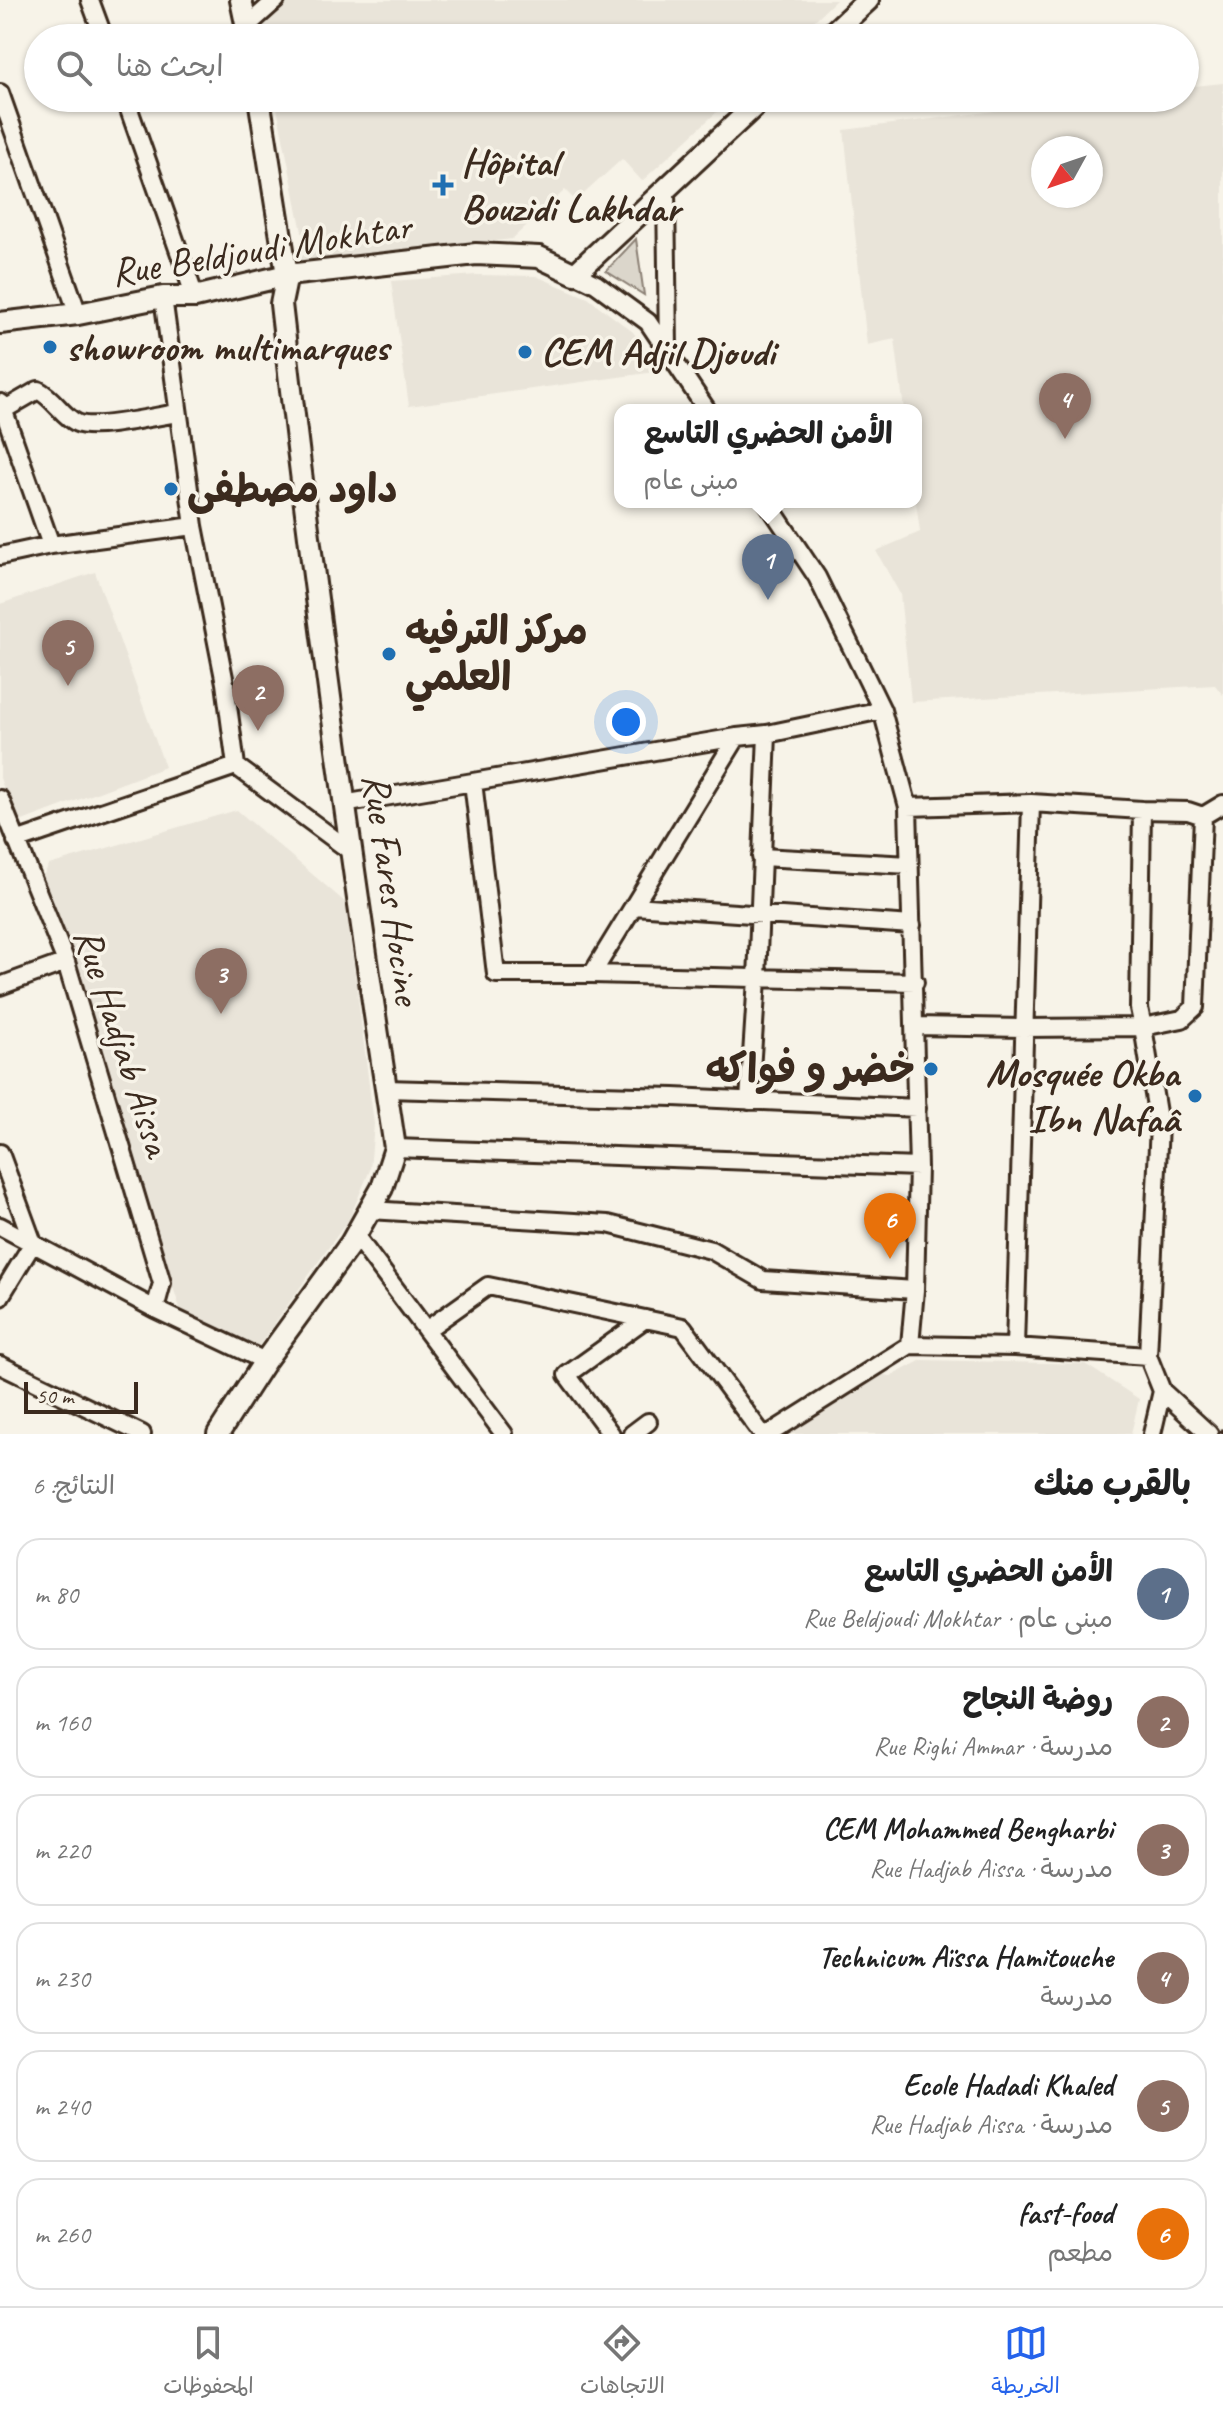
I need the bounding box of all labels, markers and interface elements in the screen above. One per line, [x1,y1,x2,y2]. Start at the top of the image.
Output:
search box [24,24,1199,112]
icon: search [52,46,96,90]
text: ابحث هنا [116,47,224,85]
north arrow [1031,136,1103,208]
place label: Hôpital Bouzidi Lakhdar [461,137,684,233]
marker: Hôpital Bouzidi Lakhdar [432,174,454,196]
street label: Rue Beldjoudi Mokhtar [107,200,417,297]
place label: showroom multimarques [66,322,393,372]
place label: CEM Adjil Djoudi [541,327,780,377]
marker: showroom multimarques [41,338,59,356]
marker: CEM Adjil Djoudi [516,343,534,361]
pin: 4 [1039,373,1091,439]
popup [614,404,922,508]
text: الأمن الحضري التاسع [643,414,893,452]
place label: داود مصطفى [187,464,398,514]
text: مبنى عام [643,464,739,497]
marker: داود مصطفى [162,480,180,498]
pin: 1 [742,534,794,600]
place label: مركز الترفيه العلمي [405,606,588,712]
pin: 5 [42,620,94,686]
marker: مركز الترفيه العلمي [380,645,398,663]
pin: 2 [232,665,284,731]
your location [606,702,646,742]
street label: Rue Fares Hocine [351,770,433,1011]
street label: Rue Hadjab Aissa [63,922,184,1166]
pin: 3 [195,948,247,1014]
place label: خضر و فواكه [706,1044,915,1094]
place label: Mosquée Okba Ibn Nafaâ [986,1048,1183,1144]
marker: خضر و فواكه [922,1060,940,1078]
marker: Mosquée Okba Ibn Nafaâ [1186,1087,1204,1105]
pin: 6 [864,1193,916,1259]
scale bar [24,1378,138,1414]
text: 50 m [36,1382,73,1410]
text: بالقرب منك [1034,1462,1191,1505]
text: النتائج: 6 [32,1469,115,1502]
text: الأمن الحضري التاسع [864,1552,1113,1590]
text: 80 m [34,1578,78,1611]
text: 1 [1157,1578,1169,1611]
text: مبنى عام · Rue Beldjoudi Mokhtar [803,1602,1113,1635]
text: روضة النجاح [962,1680,1113,1718]
text: 160 m [34,1706,90,1739]
text: 2 [1157,1706,1169,1739]
text: مدرسة · Rue Righi Ammar [874,1730,1113,1763]
text: CEM Mohammed Bengharbi [823,1810,1113,1848]
text: 220 m [34,1834,90,1867]
text: 3 [1157,1834,1169,1867]
text: مدرسة · Rue Hadjab Aissa [869,1852,1113,1885]
text: Technicum Aïssa Hamitouche [818,1938,1113,1976]
text: 230 m [34,1962,90,1995]
text: 4 [1157,1962,1169,1995]
text: مدرسة [1041,1980,1113,2013]
text: Ecole Hadadi Khaled [903,2066,1113,2104]
text: 240 m [34,2090,90,2123]
text: 5 [1157,2090,1169,2123]
text: مدرسة · Rue Hadjab Aissa [869,2108,1113,2141]
text: fast-food [1018,2194,1113,2232]
text: 260 m [34,2218,90,2251]
text: 6 [1157,2218,1169,2251]
text: مطعم [1047,2236,1113,2269]
tab: المحفوظات [163,2321,254,2405]
tab: الاتجاهات [580,2321,665,2405]
tab: الخريطة [991,2321,1060,2405]

